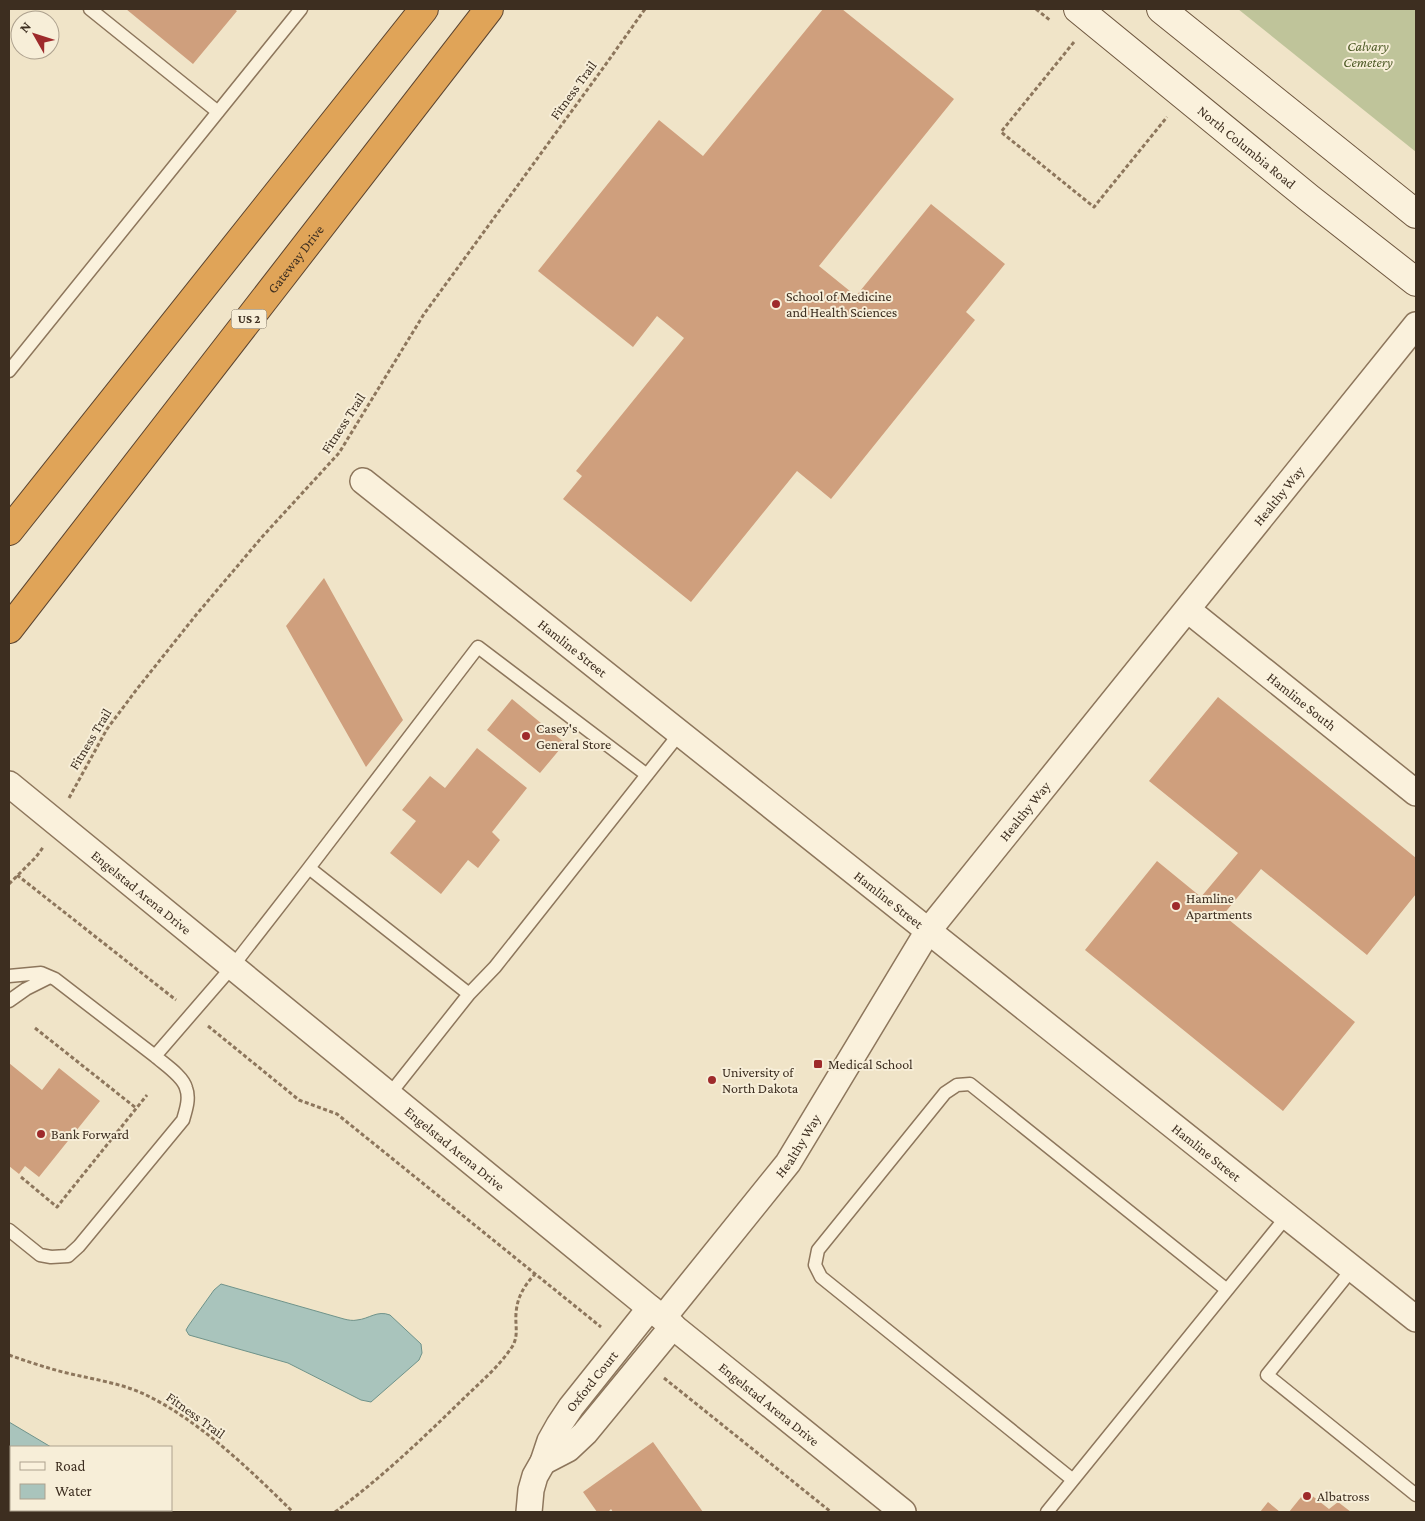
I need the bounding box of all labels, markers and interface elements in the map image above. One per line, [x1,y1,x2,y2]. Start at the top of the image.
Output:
north arrow [10,10,60,60]
text: N [16,18,34,36]
park label: Calvary Cemetery [1343,38,1393,70]
street label: Fitness Trail [546,57,600,122]
street label: North Columbia Road [1195,102,1299,192]
street label: Gateway Drive [264,222,327,296]
place label: School of Medicine and Health Sciences [786,288,897,320]
marker: School of Medicine and Health Sciences [770,298,782,310]
road number: US 2 [232,310,266,328]
street label: Fitness Trail [318,390,369,456]
street label: Healthy Way [1250,462,1308,529]
street label: Hamline Street [535,616,611,680]
street label: Hamline South [1264,669,1340,734]
street label: Fitness Trail [65,705,115,773]
place label: Casey's General Store [536,720,611,752]
marker: Casey's General Store [520,730,532,742]
street label: Healthy Way [996,778,1054,844]
street label: Engelstad Arena Drive [88,847,195,938]
street label: Hamline Street [851,867,927,932]
place label: Hamline Apartments [1186,890,1252,922]
marker: Hamline Apartments [1170,900,1182,912]
place label: Medical School [828,1056,913,1072]
marker: Medical School [812,1058,824,1070]
place label: University of North Dakota [722,1064,799,1096]
marker: University of North Dakota [706,1074,718,1086]
street label: Engelstad Arena Drive [402,1103,508,1194]
street label: Healthy Way [772,1111,824,1181]
street label: Hamline Street [1169,1120,1244,1185]
place label: Bank Forward [51,1126,130,1142]
marker: Bank Forward [35,1128,47,1140]
street label: Oxford Court [562,1347,621,1415]
street label: Engelstad Arena Drive [716,1359,823,1449]
street label: Fitness Trail [164,1388,229,1442]
legend [10,1446,172,1511]
text: Road [55,1458,86,1474]
text: Water [55,1483,92,1499]
place label: Albatross [1317,1488,1370,1504]
marker: Albatross [1301,1490,1313,1502]

